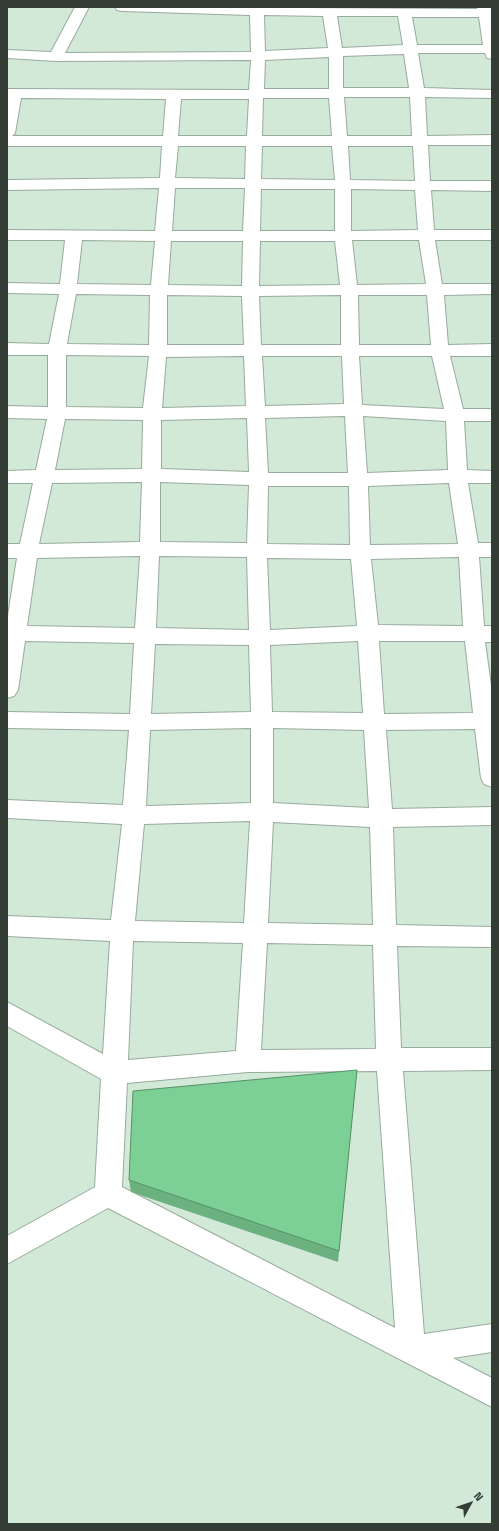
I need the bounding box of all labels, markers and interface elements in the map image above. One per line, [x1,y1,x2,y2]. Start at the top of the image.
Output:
north arrow [451,1483,491,1523]
text: N [471,1489,486,1504]

